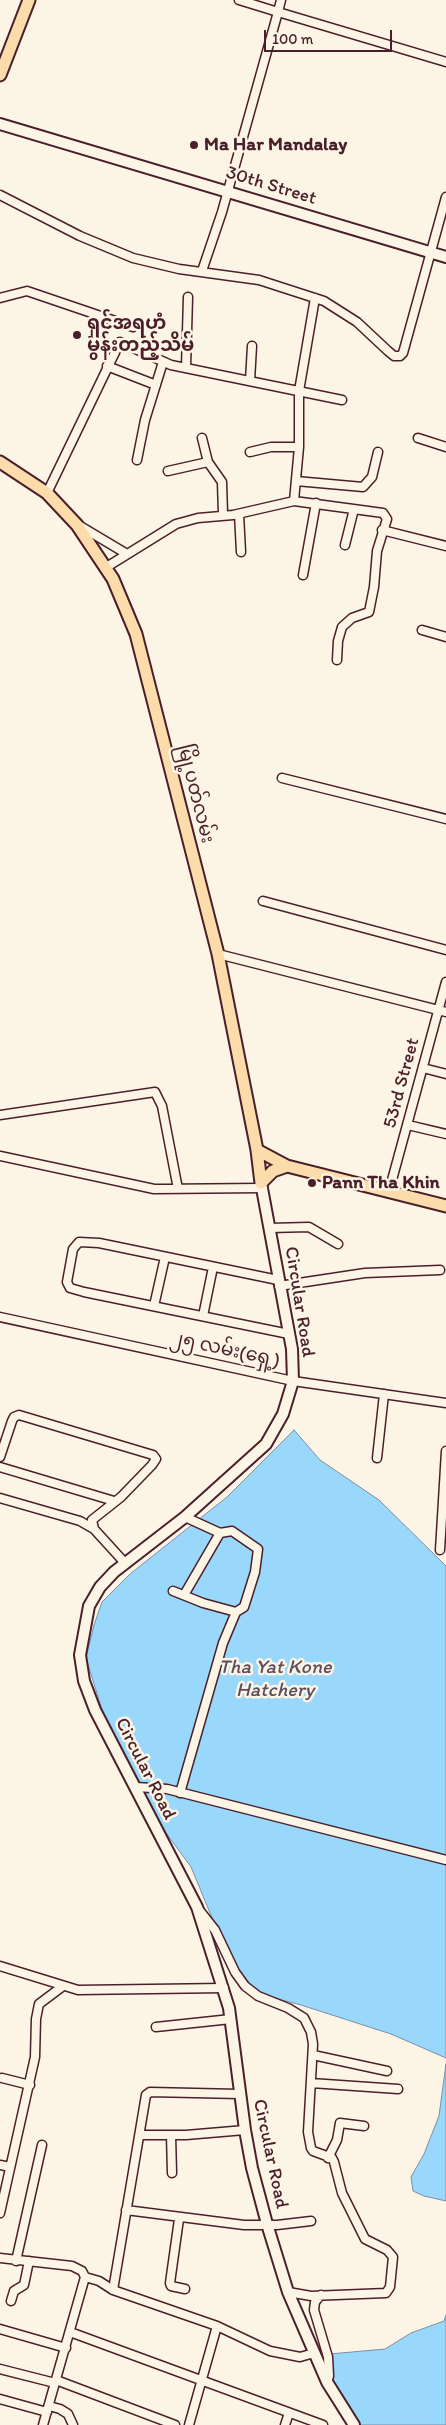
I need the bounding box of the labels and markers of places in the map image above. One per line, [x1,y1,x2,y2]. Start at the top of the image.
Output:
place label: Ma Har Mandalay [204,134,347,156]
marker: Ma Har Mandalay [188,139,200,151]
place label: ရှင်အရဟံ မွန်းတည့်သိမ် [87,313,194,357]
marker: ရှင်အရဟံ မွန်းတည့်သိမ် [71,329,83,341]
place label: Pann Tha Khin [322,1172,440,1194]
marker: Pann Tha Khin [306,1177,318,1189]

